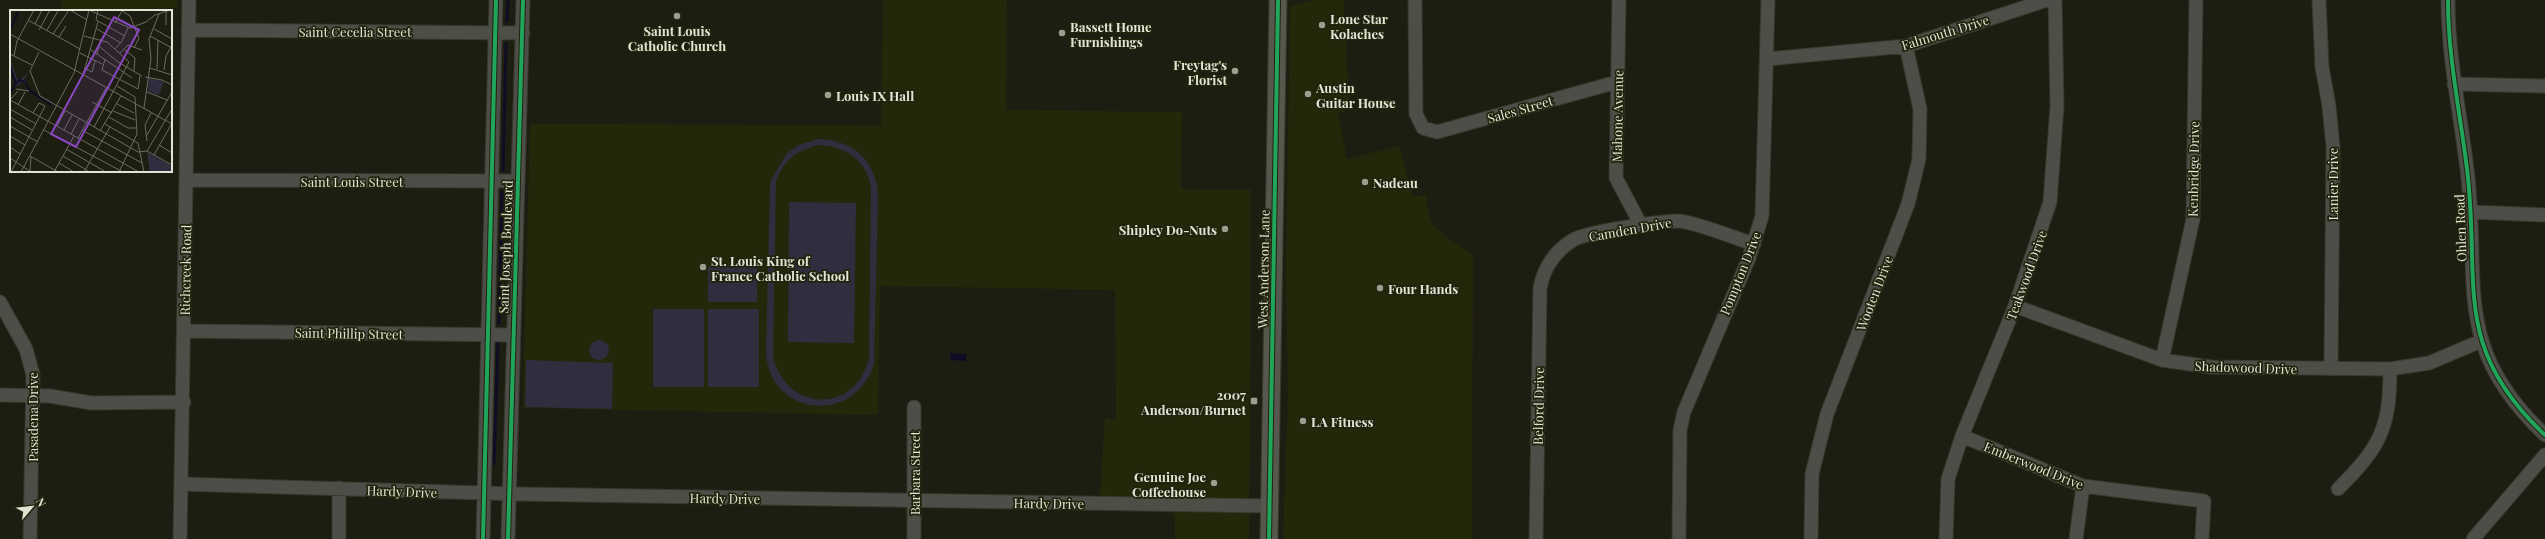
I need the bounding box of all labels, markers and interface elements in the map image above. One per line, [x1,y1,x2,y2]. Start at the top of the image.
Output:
inset map [10,10,172,172]
place label: Lone Star Kolaches [1330,10,1388,42]
street label: Falmouth Drive [1899,10,1991,53]
marker: Saint Louis Catholic Church [672,11,682,21]
place label: Bassett Home Furnishings [1070,18,1152,50]
marker: Lone Star Kolaches [1317,20,1327,30]
place label: Saint Louis Catholic Church [628,22,726,54]
street label: Saint Cecelia Street [298,23,412,40]
marker: Bassett Home Furnishings [1057,28,1067,38]
place label: Freytag's Florist [1173,56,1227,88]
marker: Freytag's Florist [1230,66,1240,76]
street label: Mahone Avenue [1608,69,1626,162]
place label: Austin Guitar House [1315,79,1396,111]
place label: Louis IX Hall [836,87,914,104]
marker: Austin Guitar House [1303,89,1313,99]
marker: Louis IX Hall [823,90,833,100]
street label: Sales Street [1485,91,1555,126]
street label: Kenbridge Drive [2184,121,2202,217]
street label: Lanier Drive [2324,147,2341,220]
street label: Saint Louis Street [301,173,404,190]
place label: Nadeau [1373,174,1418,191]
marker: Nadeau [1360,177,1370,187]
street label: Saint Joseph Boulevard [494,180,516,314]
street label: Ohlen Road [2450,193,2470,262]
street label: West Anderson Lane [1253,209,1273,329]
street label: Camden Drive [1587,213,1673,245]
place label: Shipley Do-Nuts [1119,221,1217,238]
street label: Richcreek Road [176,224,194,316]
marker: Shipley Do-Nuts [1220,224,1230,234]
street label: Teakwood Drive [2002,227,2050,322]
street label: Pompton Drive [1716,229,1765,317]
place label: St. Louis King of France Catholic School [711,252,849,284]
street label: Wooten Drive [1852,253,1896,334]
marker: St. Louis King of France Catholic School [698,262,708,272]
place label: Four Hands [1388,280,1458,297]
marker: Four Hands [1375,283,1385,293]
street label: Saint Phillip Street [295,324,404,342]
street label: Shadowood Drive [2195,357,2298,377]
street label: Belford Drive [1529,367,1547,445]
street label: Pasadena Drive [24,372,41,462]
place label: 2007 Anderson/Burnet [1140,386,1246,418]
marker: 2007 Anderson/Burnet [1249,396,1259,406]
place label: LA Fitness [1311,413,1374,430]
marker: LA Fitness [1298,416,1308,426]
street label: Barbara Street [906,431,923,515]
street label: Emberwood Drive [1982,437,2087,493]
place label: Genuine Joe Coffeehouse [1132,468,1206,500]
marker: Genuine Joe Coffeehouse [1209,478,1219,488]
street label: Hardy Drive [366,481,438,501]
north arrow [12,487,52,527]
street label: Hardy Drive [690,489,761,507]
street label: Hardy Drive [1014,494,1085,512]
text: N [33,495,50,509]

